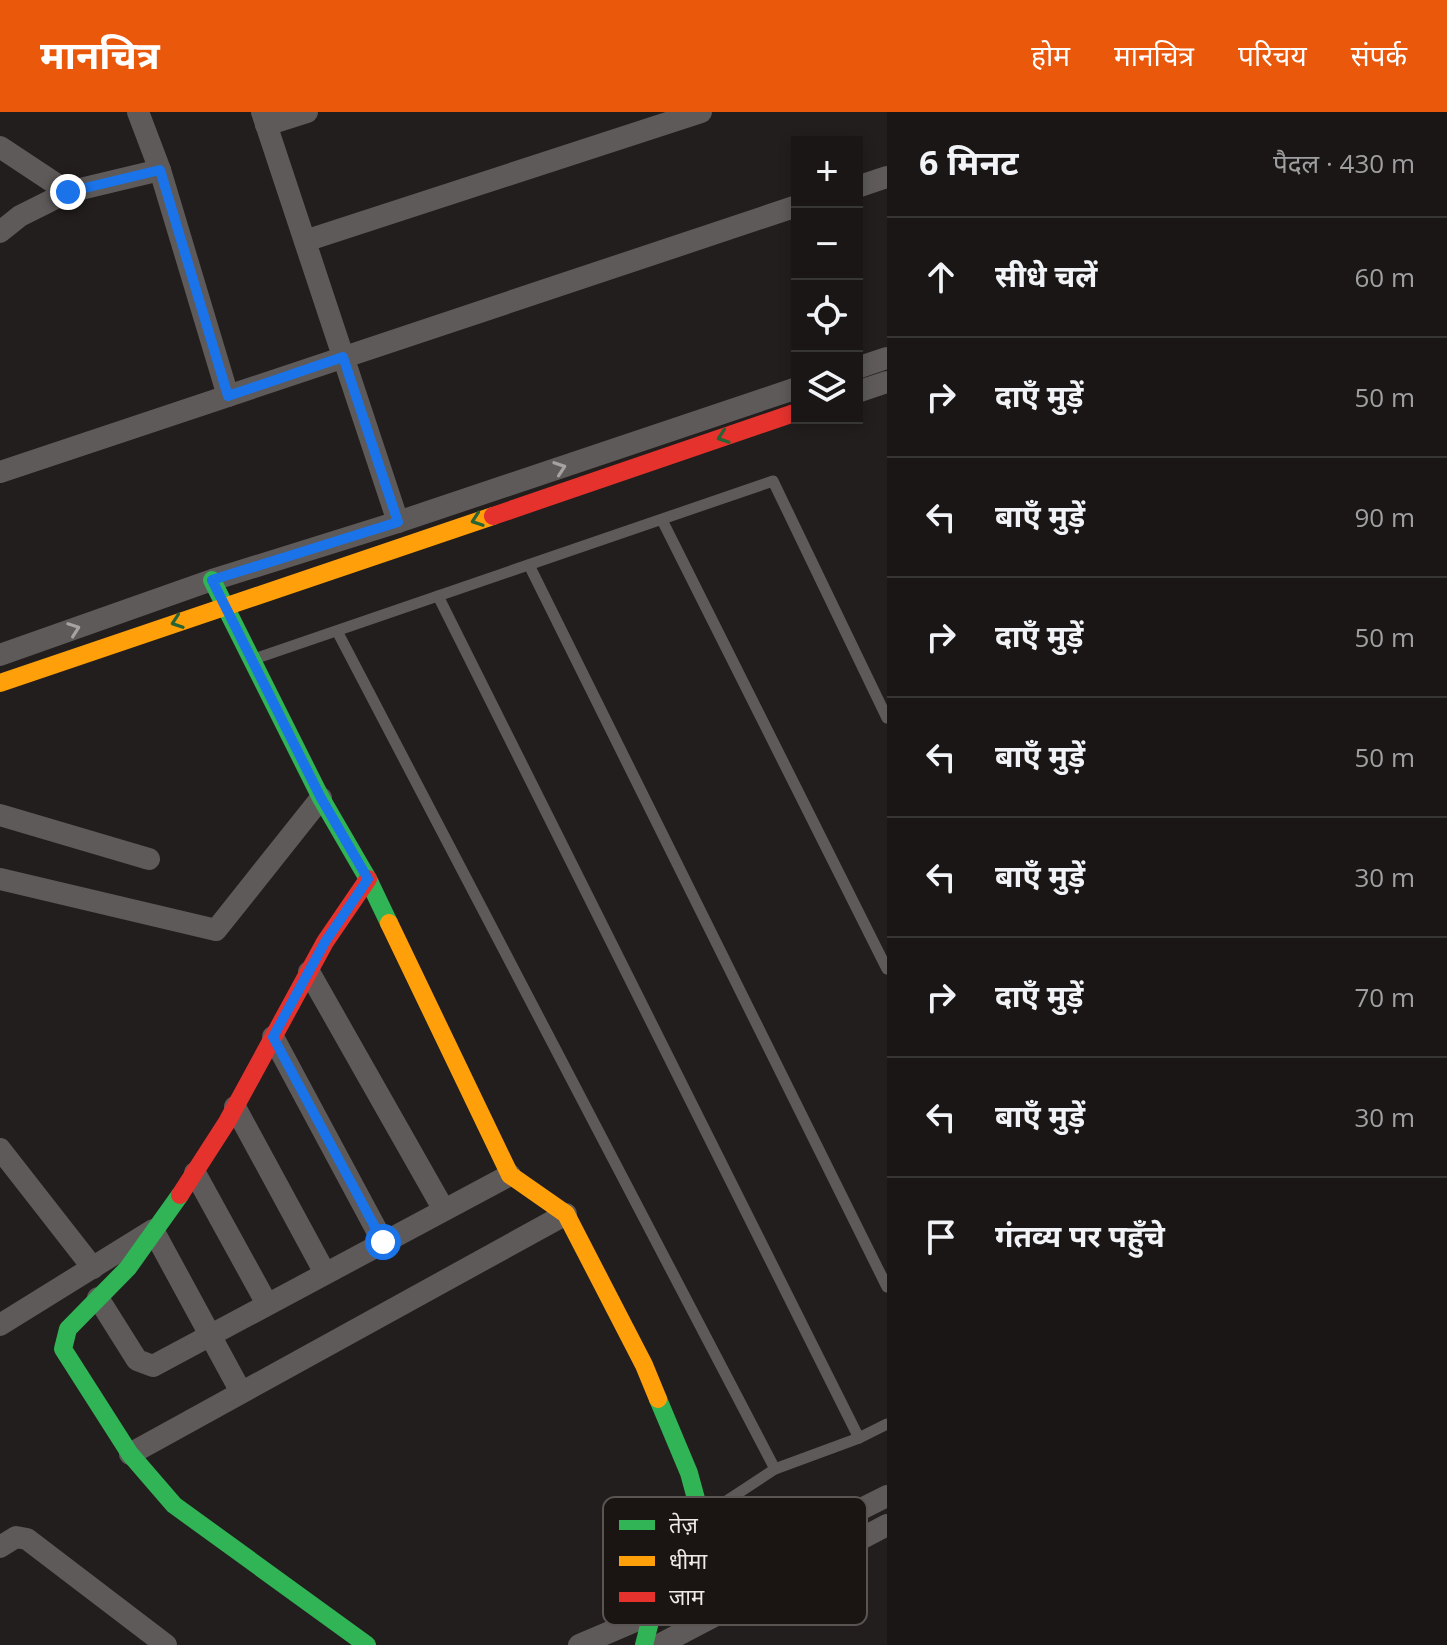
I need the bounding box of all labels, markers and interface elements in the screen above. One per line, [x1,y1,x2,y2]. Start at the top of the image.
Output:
text: मानचित्र [40,28,160,80]
text: होम [1031,36,1070,74]
text: मानचित्र [1114,36,1194,74]
text: परिचय [1238,36,1307,74]
text: संपर्क [1351,36,1407,74]
map controls [791,136,863,424]
button: + [791,136,863,208]
text: 6 मिनट [919,139,1019,185]
text: पैदल · 430 m [1273,145,1415,181]
route end [50,174,86,210]
button: − [791,208,863,280]
icon: ahead [919,255,963,299]
text: सीधे चलें [995,255,1097,296]
text: 60 m [1354,259,1415,295]
button: locate [791,280,863,352]
button: layers [791,352,863,424]
icon: right [919,375,963,419]
text: दाएँ मुड़ें [995,375,1083,416]
text: 50 m [1354,379,1415,415]
one-way arrow [717,428,731,444]
one-way arrow [552,461,566,477]
icon: left [919,495,963,539]
text: बाएँ मुड़ें [995,495,1085,536]
text: 90 m [1354,499,1415,535]
one-way arrow [470,511,484,527]
one-way arrow [171,612,185,628]
icon: right [919,615,963,659]
text: दाएँ मुड़ें [995,615,1083,656]
text: 50 m [1354,619,1415,655]
one-way arrow [66,622,80,639]
icon: left [919,735,963,779]
text: बाएँ मुड़ें [995,735,1085,776]
text: 50 m [1354,739,1415,775]
icon: left [919,855,963,899]
text: बाएँ मुड़ें [995,855,1085,896]
text: 30 m [1354,859,1415,895]
icon: right [919,975,963,1019]
text: दाएँ मुड़ें [995,975,1083,1016]
text: 70 m [1354,979,1415,1015]
icon: left [919,1095,963,1139]
text: बाएँ मुड़ें [995,1095,1085,1136]
text: 30 m [1354,1099,1415,1135]
icon: arrive [919,1215,963,1259]
text: गंतव्य पर पहुँचे [995,1215,1165,1256]
route start [365,1224,401,1260]
legend [603,1497,867,1625]
text: तेज़ [669,1509,699,1539]
text: धीमा [669,1545,707,1575]
text: जाम [669,1581,705,1611]

